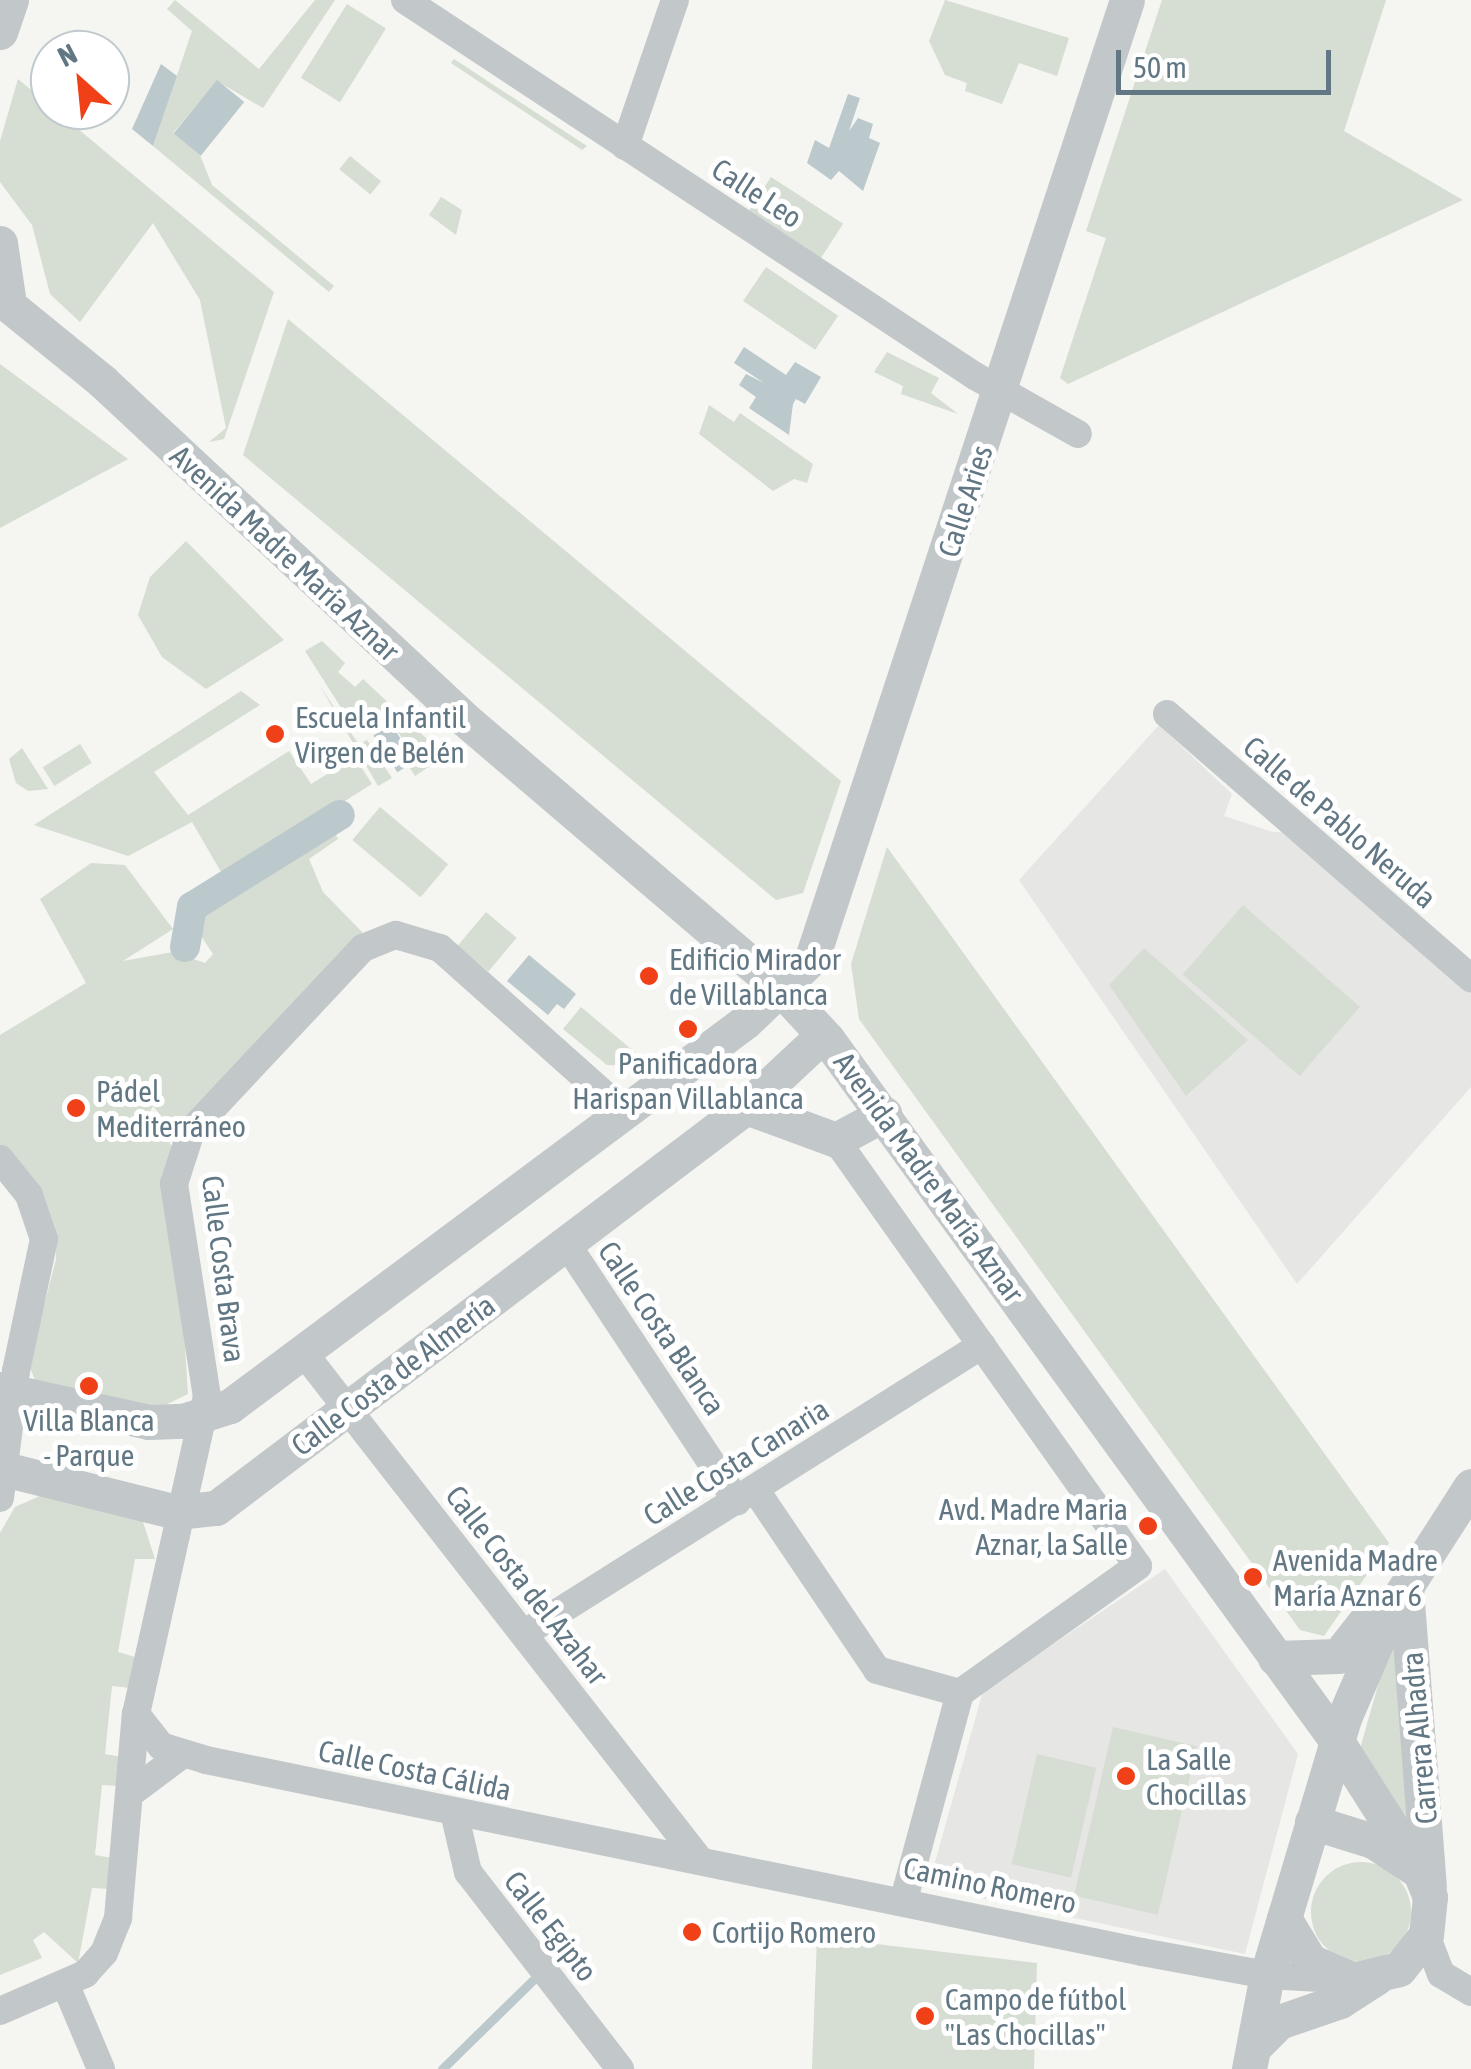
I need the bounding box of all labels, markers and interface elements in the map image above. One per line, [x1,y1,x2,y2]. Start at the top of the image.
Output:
north arrow [30,30,130,130]
scale bar [1121,30,1336,92]
text: N [53,37,82,73]
text: 50 m [1133,50,1187,84]
street label: Calle Leo [705,151,809,235]
street label: Avenida Madre María Aznar [163,438,407,668]
street label: Calle Aries [930,441,1000,561]
place label: Escuela Infantil Virgen de Belén [295,699,466,770]
marker: Escuela Infantil Virgen de Belén [264,723,286,745]
street label: Calle de Pablo Neruda [1236,728,1444,916]
place label: Edificio Mirador de Villablanca [669,941,841,1012]
marker: Edificio Mirador de Villablanca [638,965,660,987]
marker: Panificadora Harispan Villablanca [677,1018,699,1040]
place label: Panificadora Harispan Villablanca [572,1045,804,1116]
street label: Avenida Madre María Aznar [826,1045,1032,1309]
place label: Pádel Mediterráneo [96,1073,246,1144]
marker: Pádel Mediterráneo [65,1097,87,1119]
street label: Calle Costa Brava [195,1173,253,1365]
street label: Calle Costa Blanca [591,1234,733,1422]
street label: Calle Costa de Almería [284,1287,502,1463]
marker: Villa Blanca - Parque [78,1375,100,1397]
street label: Calle Costa Canaria [637,1391,835,1533]
place label: Villa Blanca - Parque [23,1402,155,1472]
street label: Calle Costa del Azahar [438,1478,616,1692]
place label: Avd. Madre Maria Aznar, la Salle [939,1491,1128,1562]
marker: Avd. Madre Maria Aznar, la Salle [1137,1515,1159,1537]
place label: Avenida Madre María Aznar 6 [1273,1542,1438,1612]
marker: Avenida Madre María Aznar 6 [1242,1566,1264,1588]
street label: Carrera Alhadra [1394,1650,1444,1826]
street label: Calle Costa Cálida [315,1732,515,1808]
place label: La Salle Chocillas [1146,1741,1247,1812]
marker: La Salle Chocillas [1115,1765,1137,1787]
street label: Camino Romero [900,1849,1080,1921]
street label: Calle Egipto [497,1864,605,1988]
place label: Cortijo Romero [712,1914,876,1950]
marker: Cortijo Romero [681,1921,703,1943]
place label: Campo de fútbol "Las Chocillas" [945,1981,1126,2052]
marker: Campo de fútbol "Las Chocillas" [914,2005,936,2027]

